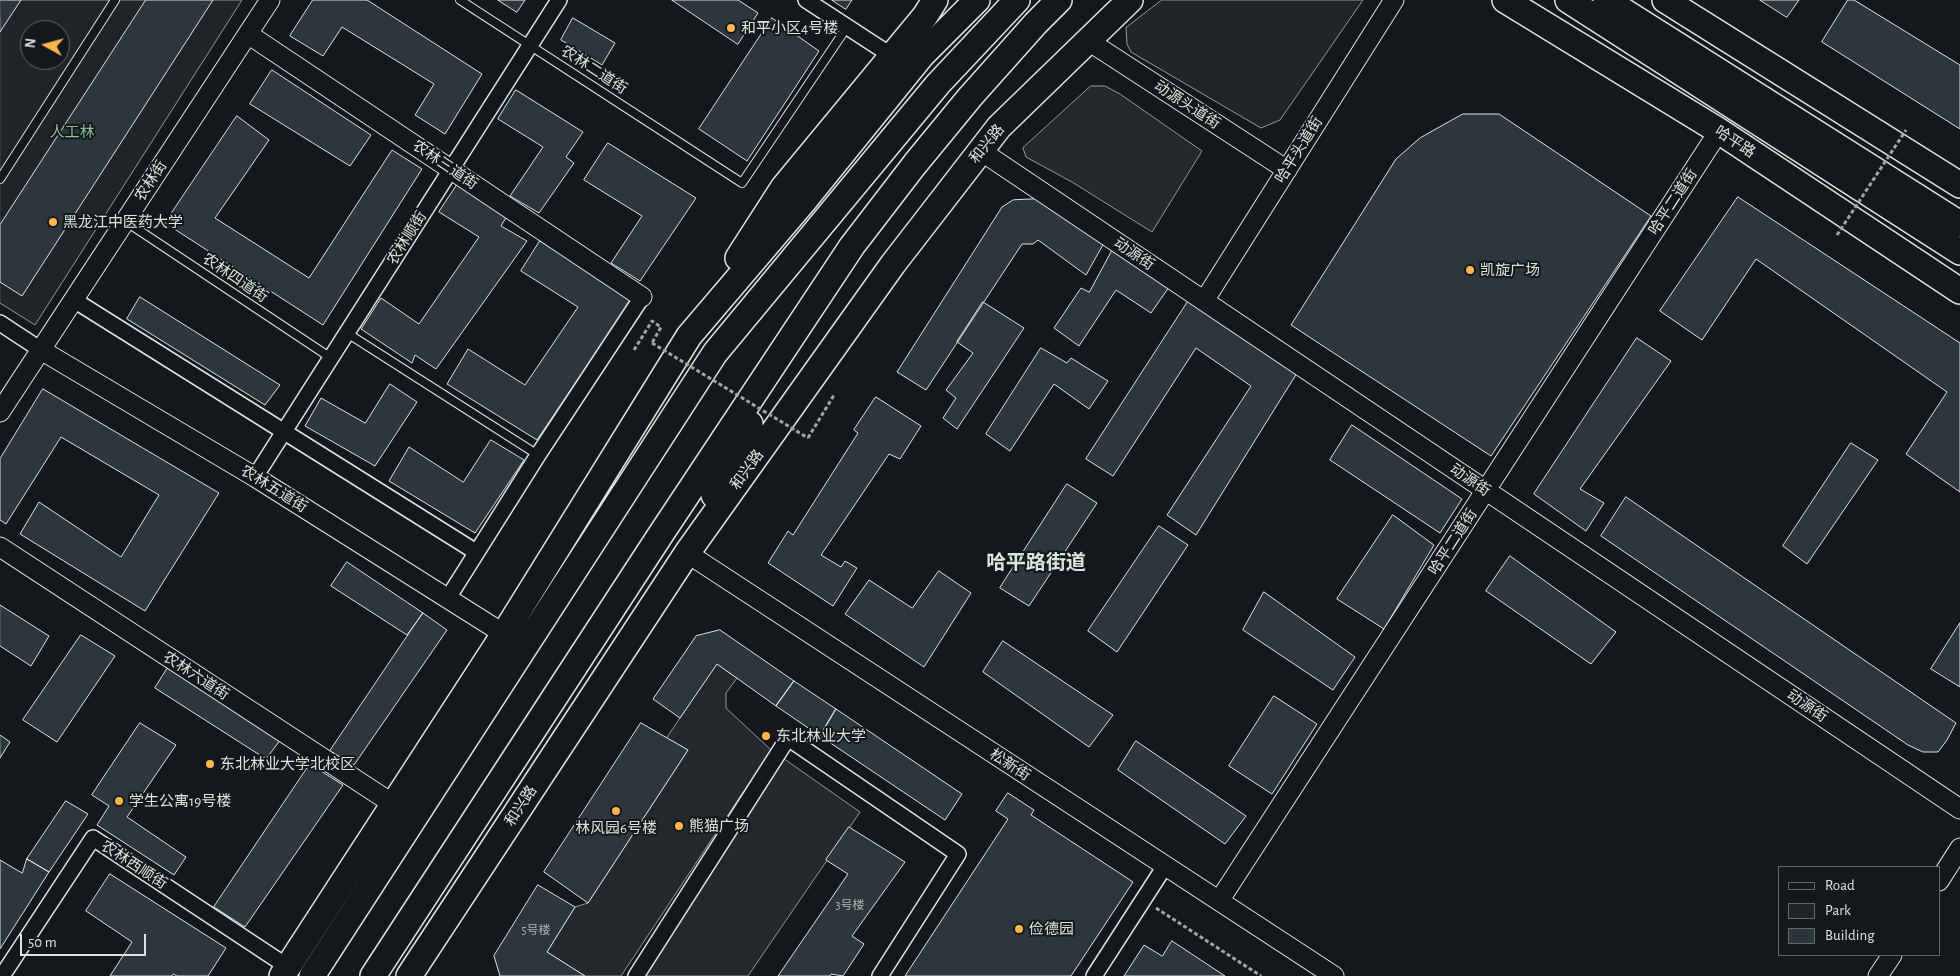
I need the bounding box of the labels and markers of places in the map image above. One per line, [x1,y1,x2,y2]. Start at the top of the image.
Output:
place label: 和平小区4号楼 [741,19,838,37]
marker: 和平小区4号楼 [725,22,737,34]
place label: 黑龙江中医药大学 [63,213,183,231]
marker: 黑龙江中医药大学 [47,216,59,228]
place label: 凯旋广场 [1480,261,1540,279]
marker: 凯旋广场 [1464,264,1476,276]
place label: 东北林业大学 [776,727,866,745]
marker: 东北林业大学 [760,730,772,742]
place label: 东北林业大学北校区 [220,755,355,773]
marker: 东北林业大学北校区 [204,758,216,770]
place label: 学生公寓19号楼 [129,792,231,810]
marker: 学生公寓19号楼 [113,795,125,807]
marker: 林风园6号楼 [610,805,622,817]
place label: 熊猫广场 [689,817,749,835]
place label: 林风园6号楼 [575,819,657,837]
marker: 熊猫广场 [673,820,685,832]
place label: 俭德园 [1029,920,1074,938]
marker: 俭德园 [1013,923,1025,935]

